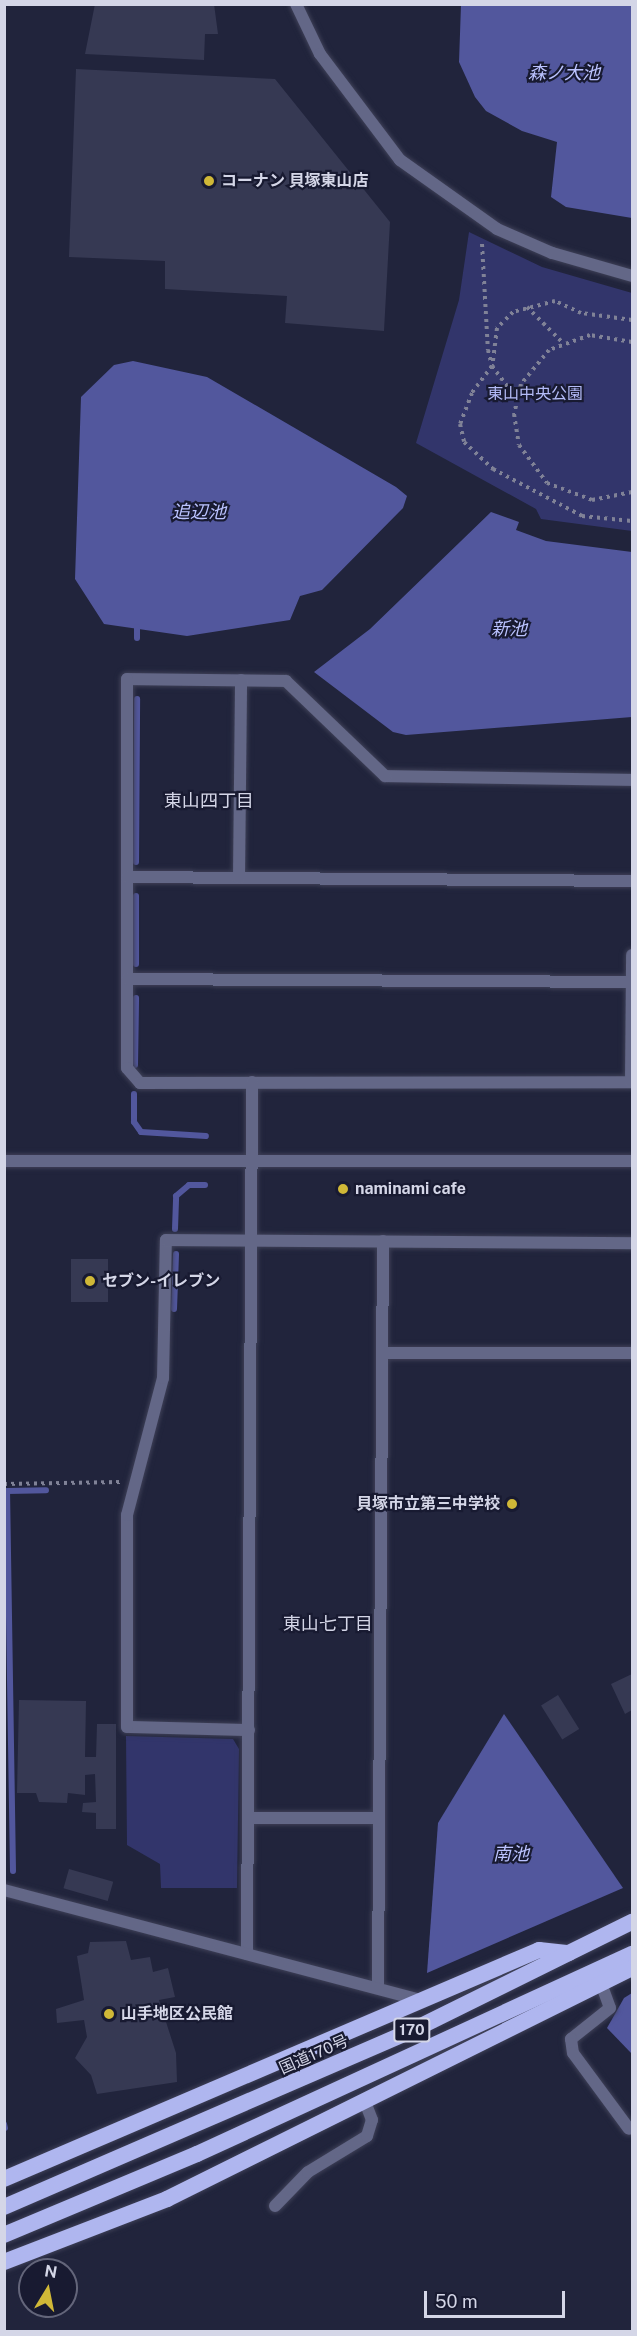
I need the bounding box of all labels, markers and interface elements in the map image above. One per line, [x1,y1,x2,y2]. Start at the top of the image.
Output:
water label: 森ノ大池 [528,62,600,84]
place label: コーナン 貝塚東山店 [221,171,369,191]
marker: コーナン 貝塚東山店 [202,174,216,188]
park label: 東山中央公園 [487,384,583,404]
water label: 追辺池 [172,501,226,523]
water label: 新池 [491,618,527,640]
district label: 東山四丁目 [164,790,254,812]
place label: naminami cafe [355,1179,466,1199]
marker: naminami cafe [336,1182,350,1196]
place label: セブン-イレブン [102,1271,220,1291]
marker: セブン-イレブン [83,1274,97,1288]
place label: 貝塚市立第三中学校 [356,1494,500,1514]
marker: 貝塚市立第三中学校 [505,1497,519,1511]
district label: 東山七丁目 [283,1613,373,1635]
water label: 南池 [493,1843,529,1865]
place label: 山手地区公民館 [121,2004,233,2024]
marker: 山手地区公民館 [102,2007,116,2021]
road number: 170 [392,2018,432,2042]
street label: 国道170号 [276,2031,352,2079]
north arrow [18,2258,78,2318]
text: N [43,2261,59,2282]
scale bar [427,2279,568,2317]
text: 50 m [435,2291,478,2312]

